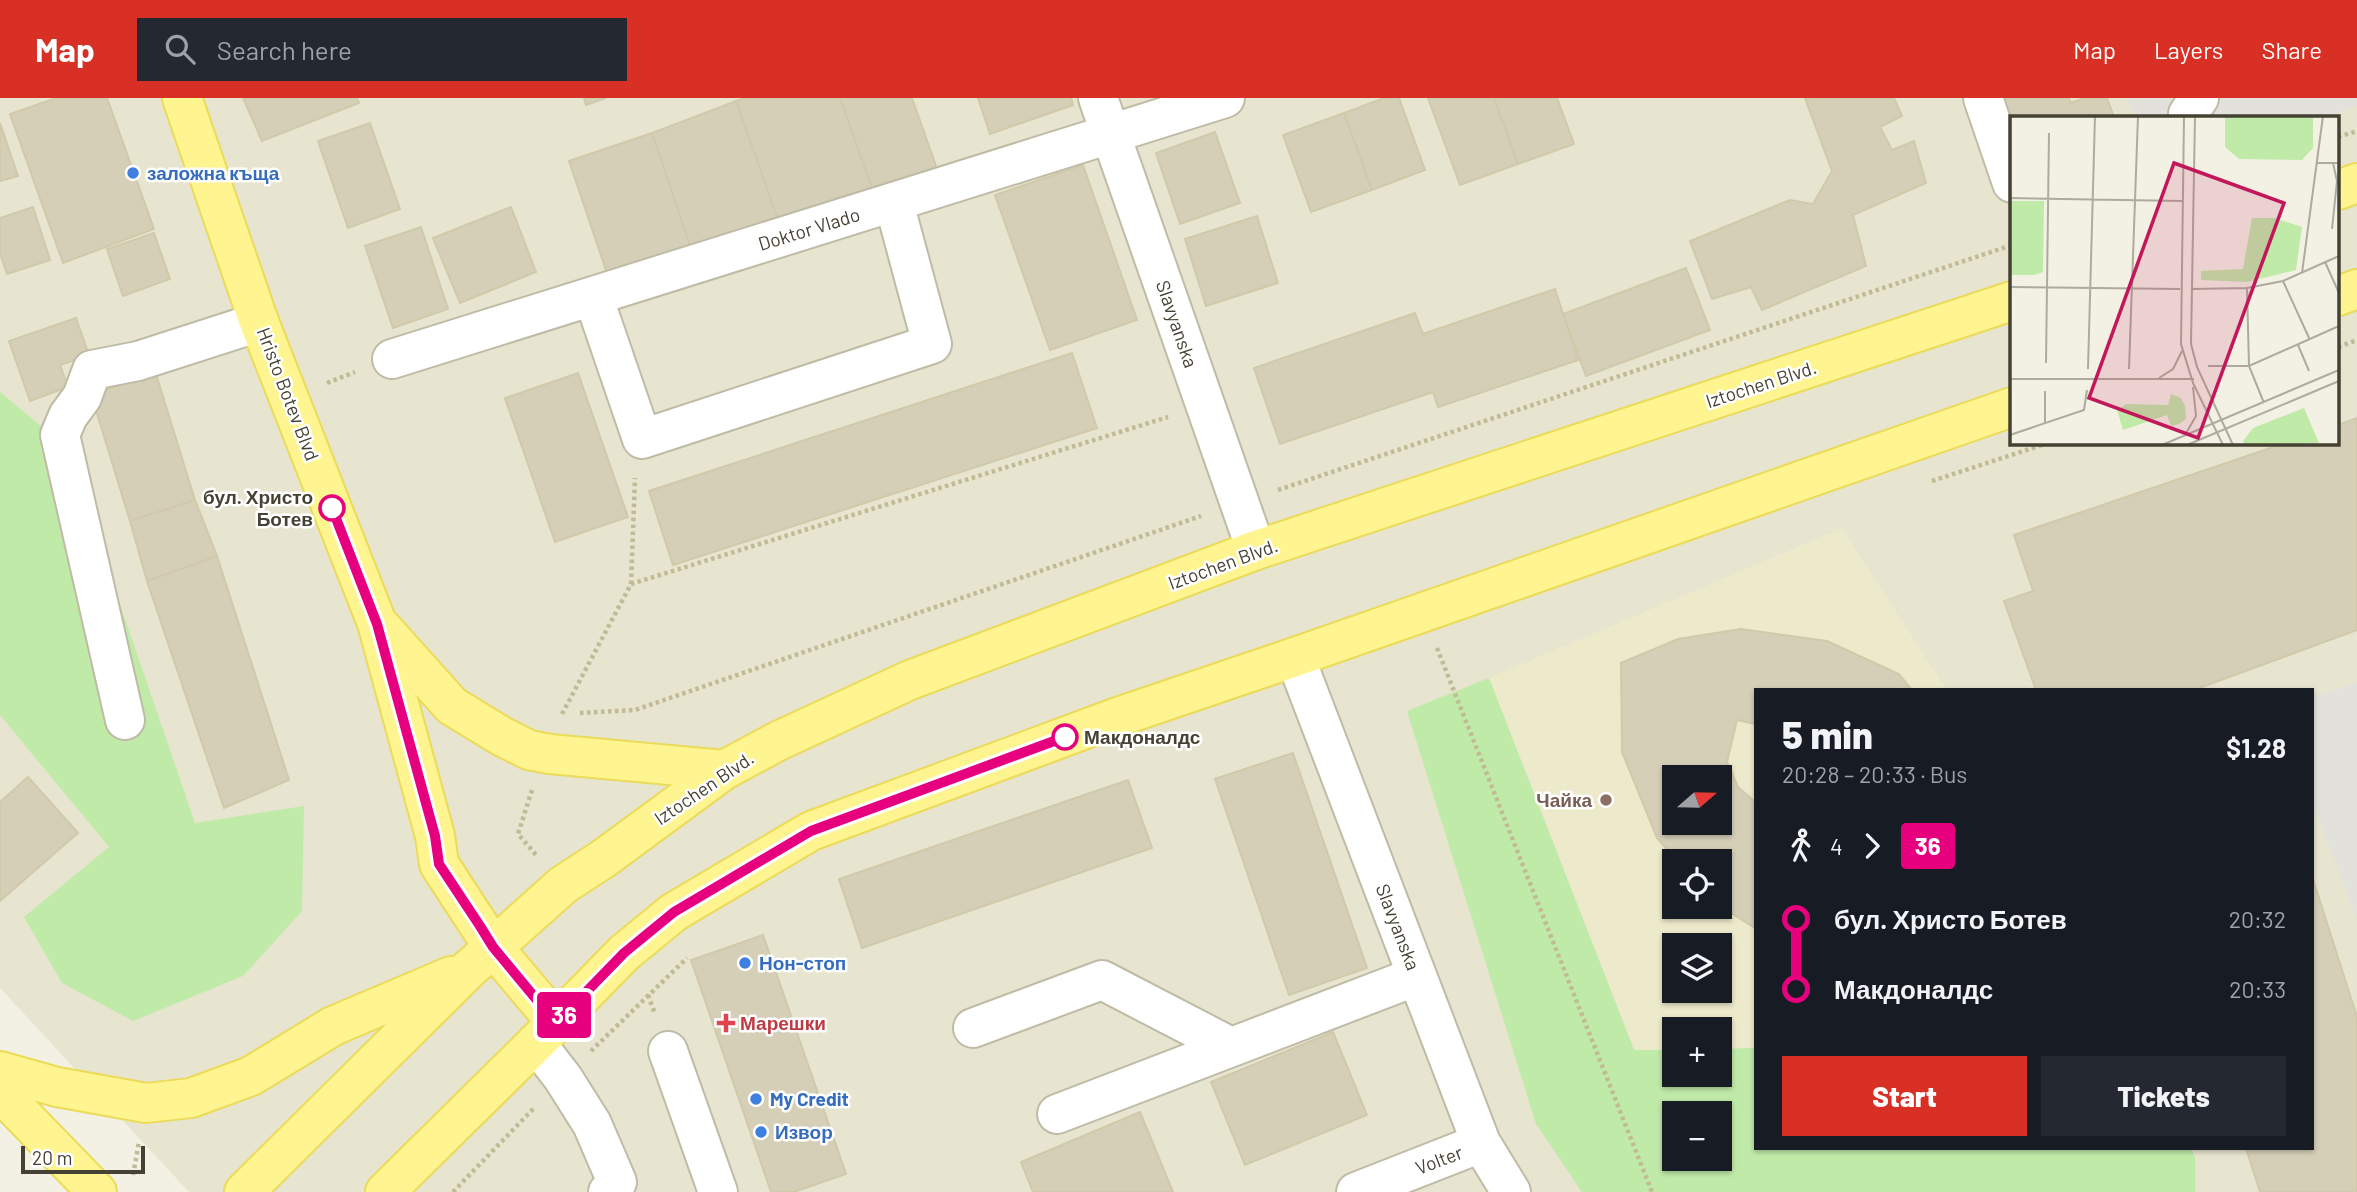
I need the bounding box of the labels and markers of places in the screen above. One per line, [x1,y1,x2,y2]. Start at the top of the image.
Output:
place label: заложна къща [147,161,280,184]
marker: заложна къща [125,165,141,181]
place label: бул. Христо Ботев [203,485,313,530]
marker: бул. Христо Ботев [319,495,345,521]
marker: Макдоналдс [1052,724,1078,750]
place label: Макдоналдс [1084,725,1201,748]
place label: Чайка [1536,788,1592,811]
marker: Чайка [1598,792,1614,808]
place label: Нон-стоп [759,951,846,974]
marker: Нон-стоп [737,955,753,971]
place label: Марешки [740,1011,826,1034]
marker: Марешки [718,1015,734,1031]
place label: My Credit [770,1087,849,1110]
marker: My Credit [748,1091,764,1107]
place label: Извор [775,1120,833,1143]
marker: Извор [753,1124,769,1140]

